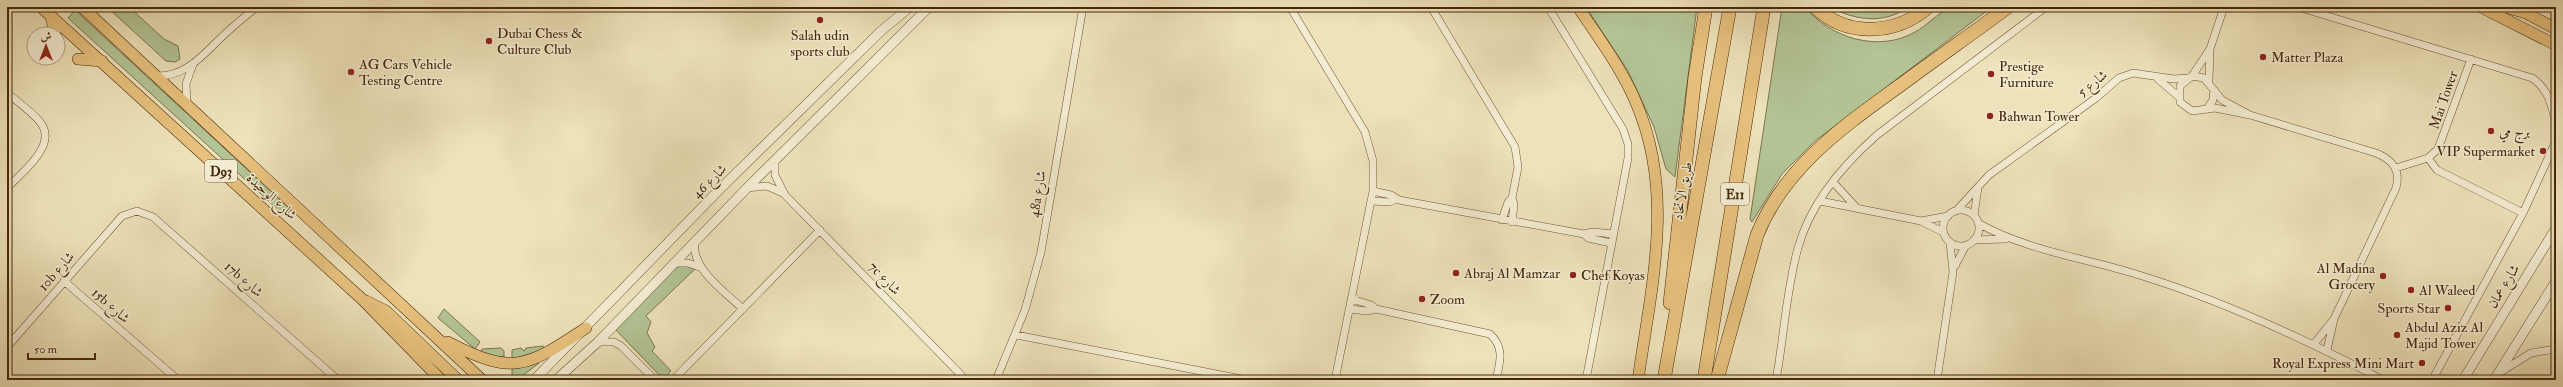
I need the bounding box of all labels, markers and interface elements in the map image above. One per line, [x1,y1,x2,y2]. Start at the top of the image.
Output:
marker: Salah udin sports club [815,15,825,25]
place label: Dubai Chess & Culture Club [497,25,583,58]
north arrow [26,26,66,66]
place label: Salah udin sports club [790,27,850,61]
text: ش [41,30,52,43]
marker: Dubai Chess & Culture Club [484,36,494,46]
place label: Matter Plaza [2271,49,2344,66]
marker: Matter Plaza [2258,52,2268,62]
place label: AG Cars Vehicle Testing Centre [358,56,452,89]
place label: Prestige Furniture [1999,58,2054,91]
street label: شارع 5 [2074,66,2113,103]
marker: AG Cars Vehicle Testing Centre [346,67,356,77]
street label: Mai Tower [2426,68,2462,132]
marker: Prestige Furniture [1986,69,1996,79]
place label: Bahwan Tower [1998,108,2080,125]
marker: Bahwan Tower [1985,111,1995,121]
place label: برج مي [2499,123,2530,144]
marker: برج مي [2486,126,2496,136]
place label: VIP Supermarket [2437,143,2535,161]
marker: VIP Supermarket [2538,146,2548,156]
road number: D93 [205,160,237,182]
street label: طريق الاتحاد [1669,160,1696,222]
street label: شارع 46 [689,161,732,204]
street label: شارع الوحيدة [241,169,300,226]
street label: 48a شارع [1025,169,1053,219]
road number: E11 [1721,183,1749,205]
street label: 10b شارع [35,248,80,296]
street label: 17b شارع [219,258,266,303]
street label: 7c شارع [863,258,904,301]
place label: Al Madina Grocery [2316,260,2376,294]
street label: شارع عمان [2484,261,2526,313]
place label: Abraj Al Mamzar [1463,265,1561,282]
place label: Chef Koyas [1581,267,1645,285]
marker: Abraj Al Mamzar [1451,268,1461,278]
marker: Chef Koyas [1568,270,1578,280]
marker: Al Madina Grocery [2378,271,2388,281]
place label: Al Waleed [2418,282,2475,299]
street label: 15b شارع [86,284,133,329]
marker: Al Waleed [2406,285,2416,295]
place label: Zoom [1430,291,1465,308]
marker: Zoom [1417,294,1427,304]
place label: Sports Star [2378,300,2441,318]
marker: Sports Star [2443,303,2453,313]
place label: Abdul Aziz Al Majid Tower [2404,319,2483,352]
marker: Abdul Aziz Al Majid Tower [2392,330,2402,340]
scale bar [28,335,95,361]
text: 50 m [34,342,58,357]
place label: Royal Express Mini Mart [2272,355,2414,373]
marker: Royal Express Mini Mart [2417,358,2427,368]

